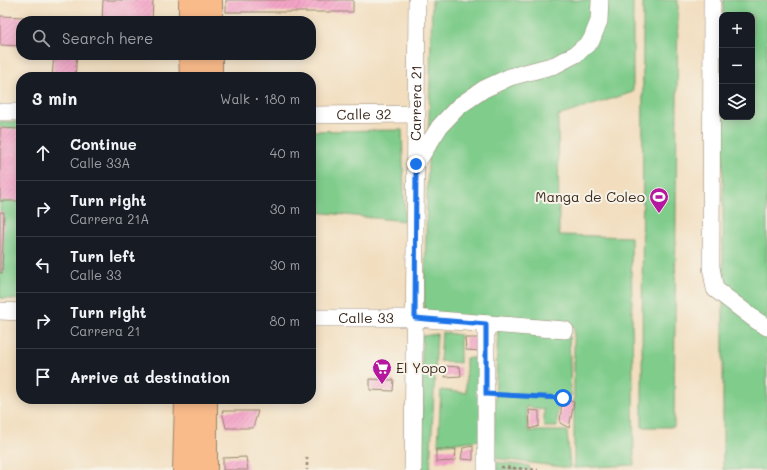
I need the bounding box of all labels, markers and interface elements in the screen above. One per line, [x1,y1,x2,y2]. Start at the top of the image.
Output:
map controls [719,12,755,120]
button: + [719,12,755,48]
search box [16,16,316,60]
icon: search [30,27,52,49]
text: Search here [62,28,153,48]
button: − [719,48,755,84]
street label: Carrera 21 [406,65,425,141]
button: layers [719,84,755,120]
text: 3 min [32,87,77,109]
text: Walk · 180 m [220,90,300,107]
street label: Calle 32 [336,104,392,124]
text: Continue [70,134,137,154]
icon: ahead [32,142,54,164]
text: 40 m [270,144,300,161]
text: Calle 33A [70,154,130,171]
route end [407,155,425,173]
sports icon: Manga de Coleo [648,186,670,214]
place label: Manga de Coleo [535,187,645,206]
text: Turn right [70,190,147,210]
icon: right [32,198,54,220]
text: 30 m [270,200,300,217]
text: Carrera 21A [70,210,149,227]
text: Turn left [70,246,135,266]
icon: left [32,254,54,276]
text: 30 m [270,256,300,273]
text: Calle 33 [70,266,121,283]
text: Turn right [70,302,147,322]
street label: Calle 33 [338,308,394,327]
icon: right [32,310,54,332]
text: 80 m [270,312,300,329]
text: Carrera 21 [70,322,140,339]
supermarket icon: El Yopo [371,357,393,385]
place label: El Yopo [396,358,446,377]
icon: arrive [32,366,54,388]
text: Arrive at destination [70,367,230,387]
route start [554,389,572,407]

